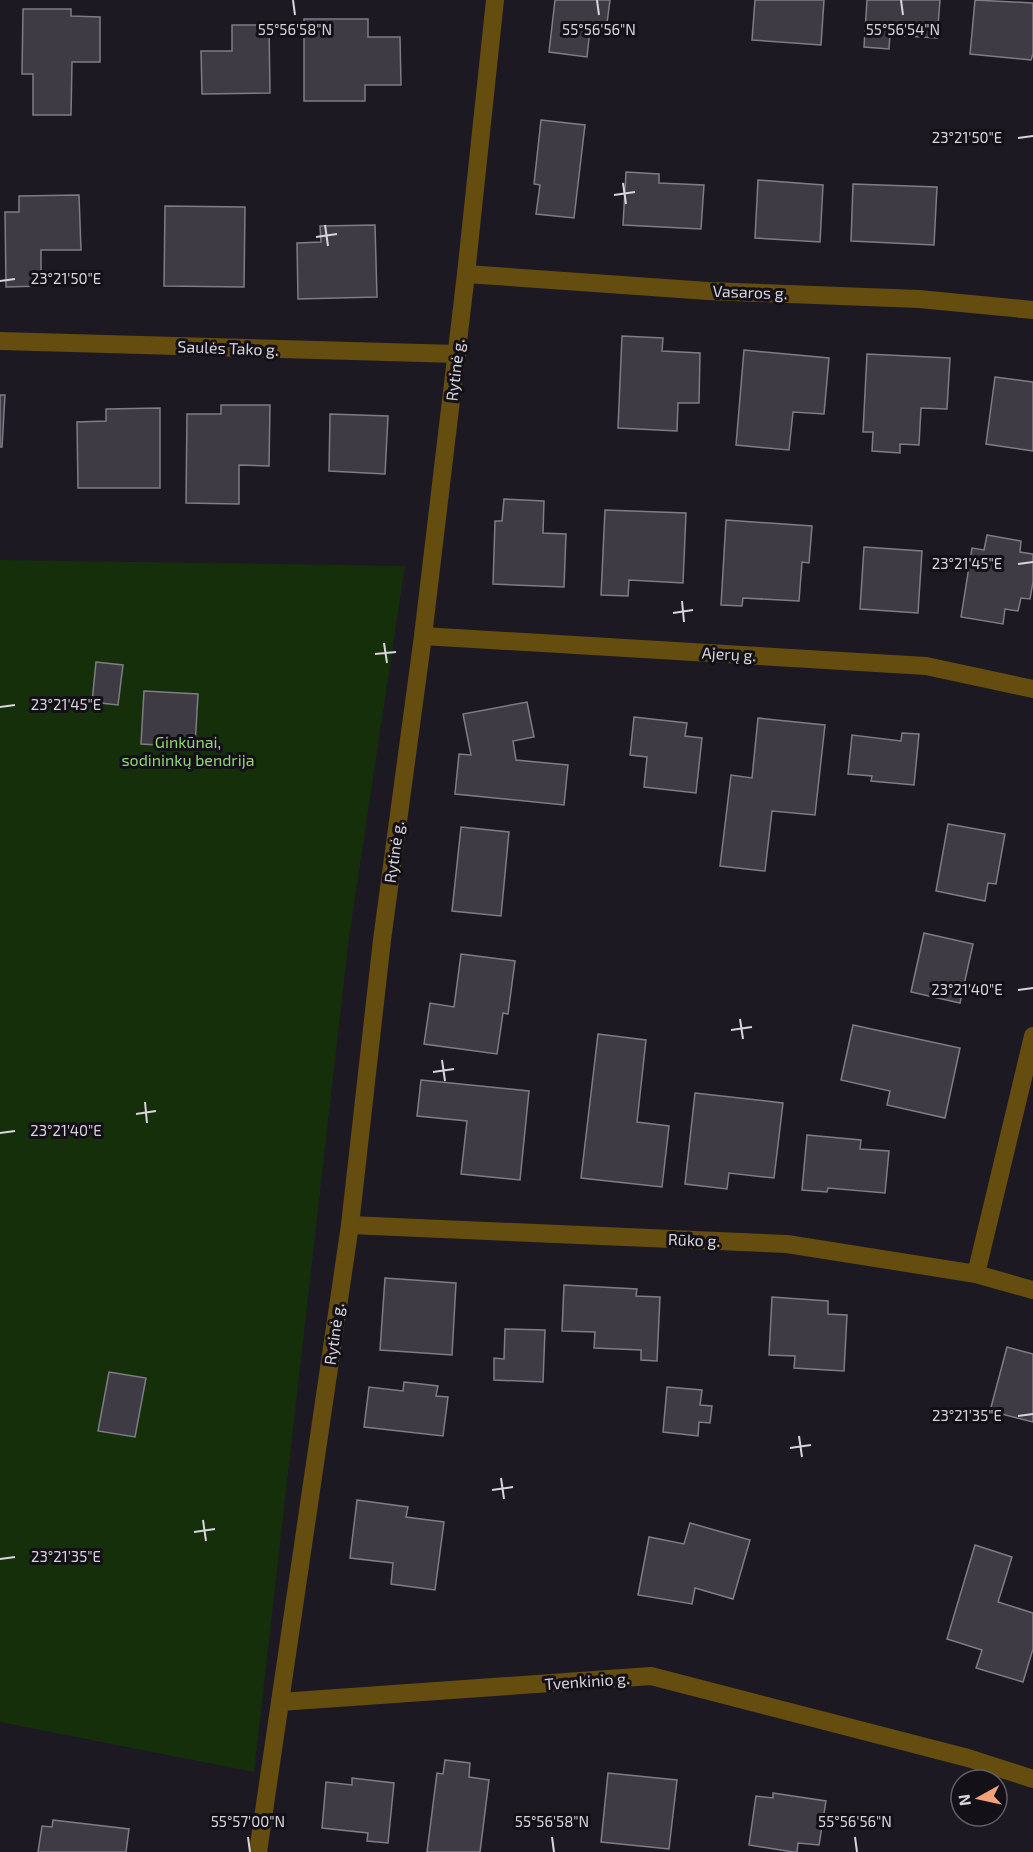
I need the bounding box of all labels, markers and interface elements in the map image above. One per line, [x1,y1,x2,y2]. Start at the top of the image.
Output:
text: 55°56'58"N [258,20,332,38]
text: 55°56'56"N [562,20,636,38]
text: 55°56'54"N [866,20,940,38]
text: 23°21'50"E [932,128,1002,146]
text: 23°21'50"E [31,269,101,287]
street label: Vasaros g. [712,281,788,302]
street label: Saulės Tako g. [177,336,279,359]
street label: Rytinė g. [441,338,468,402]
text: 23°21'45"E [932,554,1002,572]
street label: Ajerų g. [701,643,757,665]
text: 23°21'45"E [31,695,101,713]
park label: Ginkūnai, sodininkų bendrija [121,732,255,770]
street label: Rytinė g. [380,820,407,884]
text: 23°21'40"E [931,980,1003,998]
text: 23°21'40"E [30,1121,102,1139]
street label: Rūko g. [668,1229,720,1250]
street label: Rytinė g. [320,1302,347,1366]
text: 23°21'35"E [932,1406,1002,1424]
text: 23°21'35"E [31,1547,101,1565]
street label: Tvenkinio g. [544,1668,630,1693]
north arrow [949,1768,1009,1828]
text: N [953,1793,974,1807]
text: 55°57'00"N [211,1812,285,1830]
text: 55°56'58"N [515,1812,589,1830]
text: 55°56'56"N [818,1812,892,1830]

